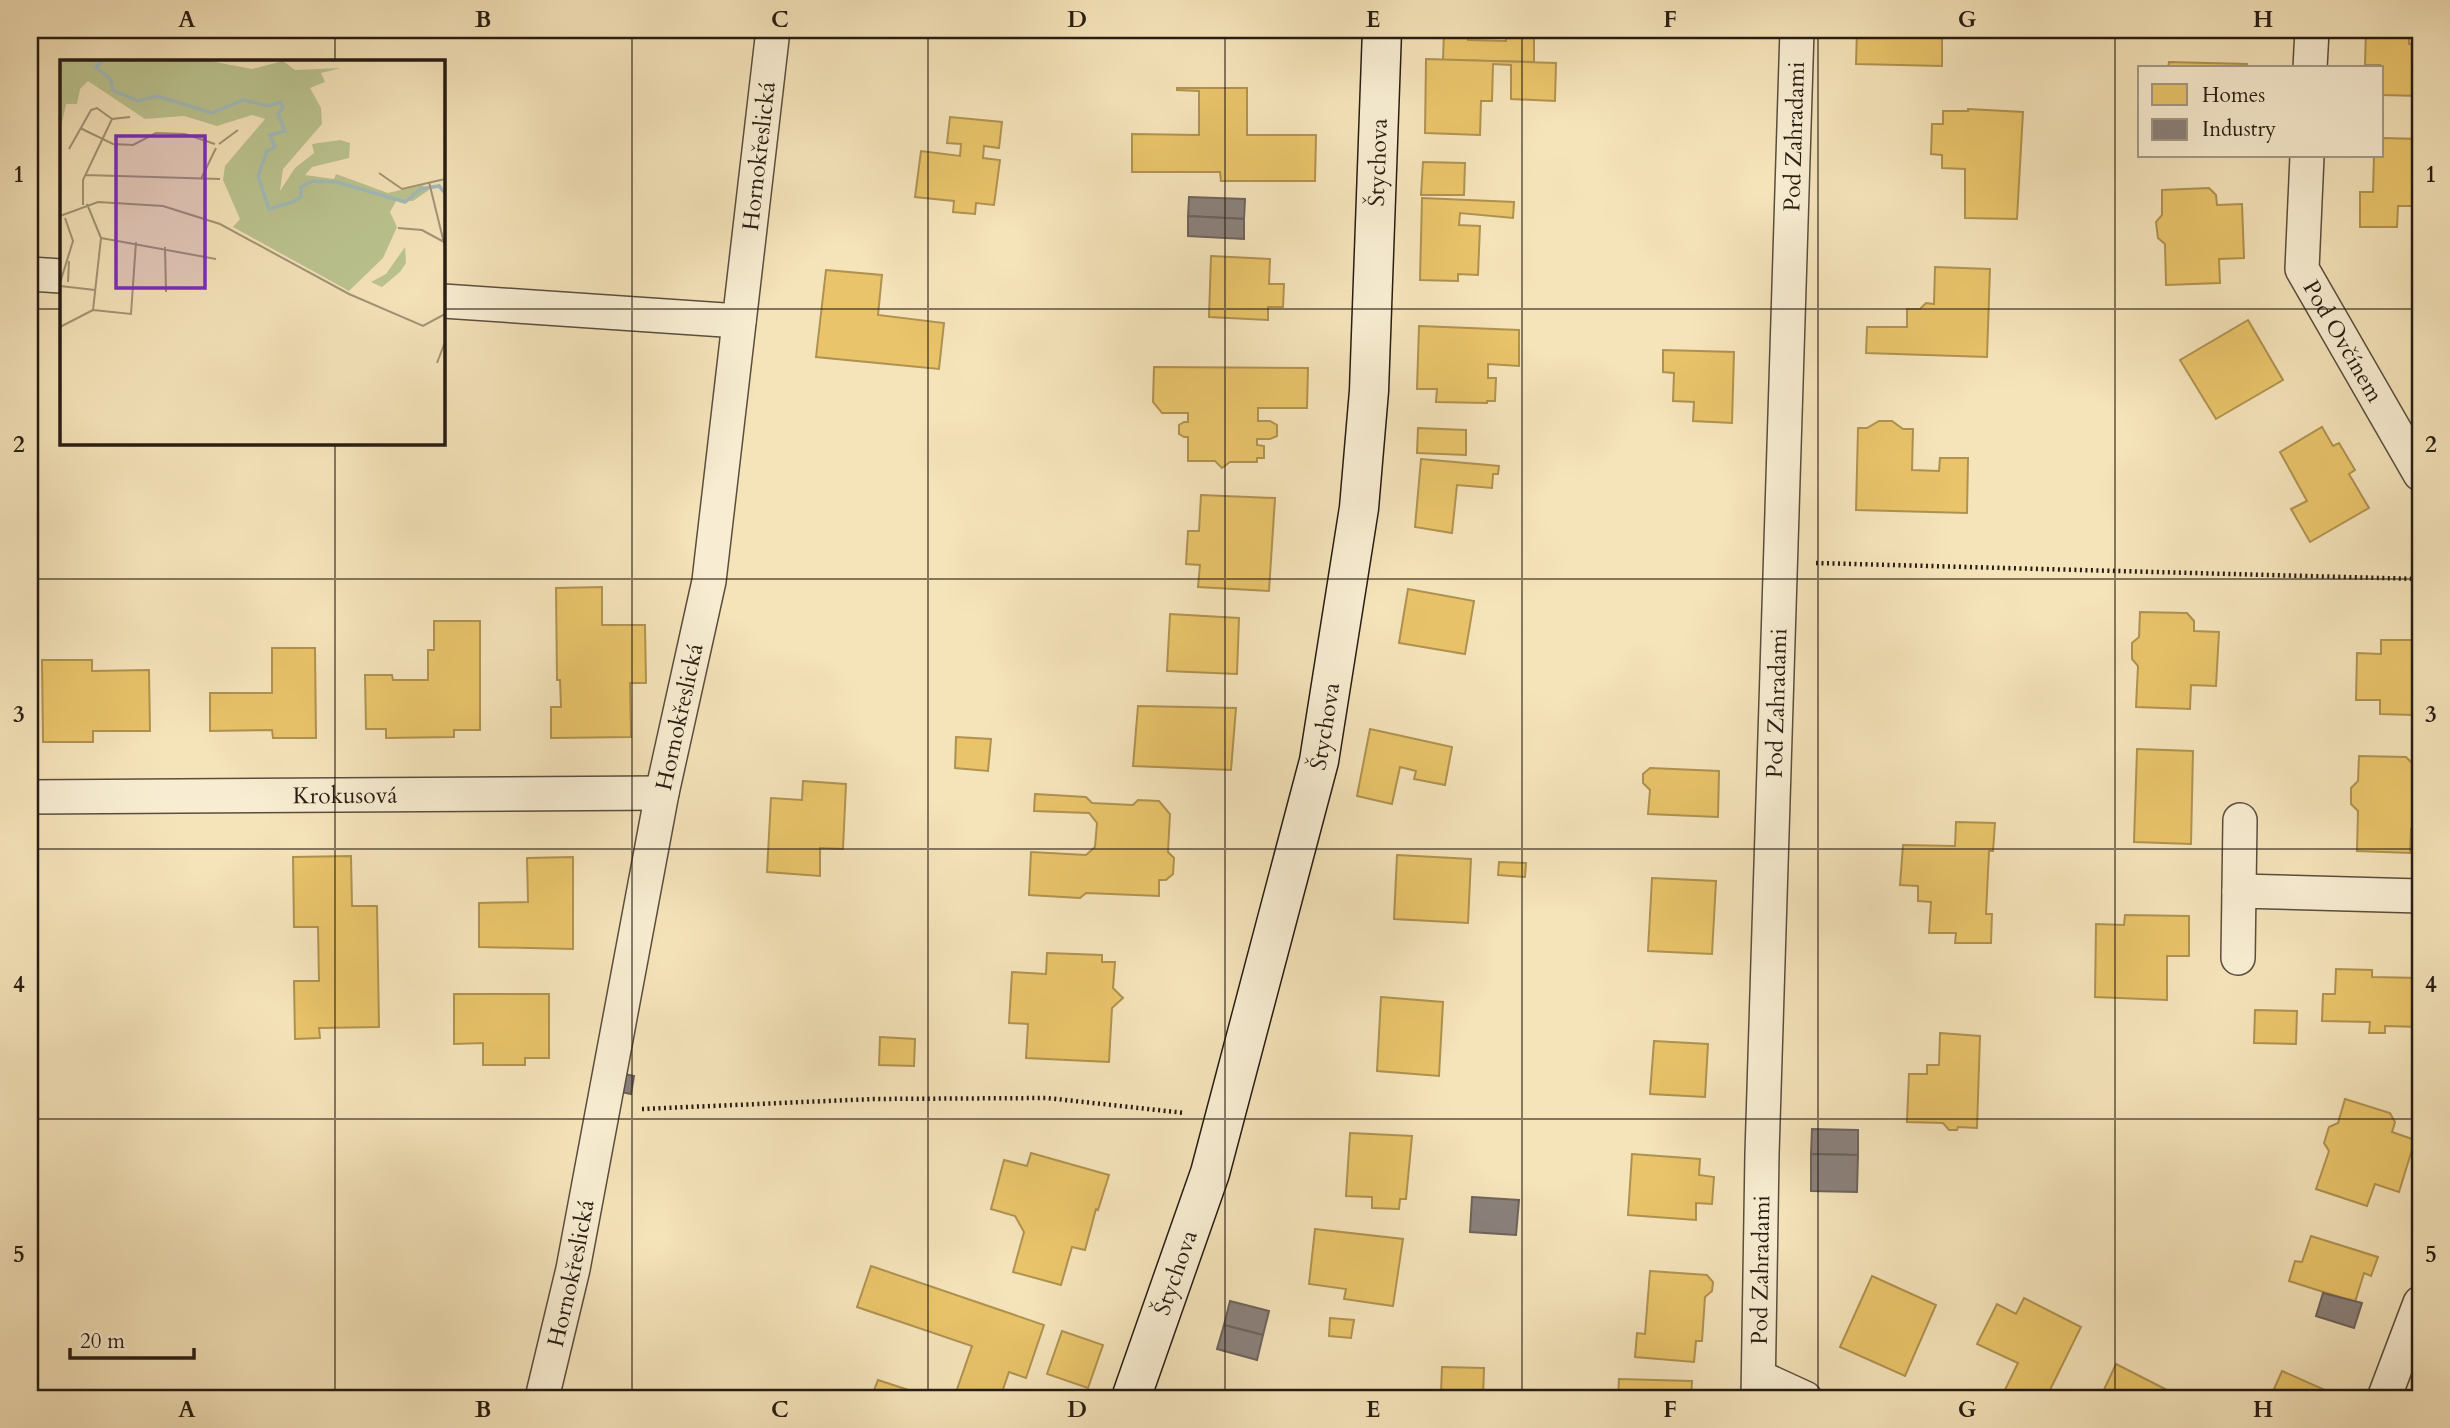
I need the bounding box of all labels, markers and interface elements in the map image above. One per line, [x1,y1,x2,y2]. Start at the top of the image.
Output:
text: A [178,4,196,35]
text: B [475,4,491,35]
text: C [771,4,789,35]
text: D [1067,4,1087,35]
text: E [1366,4,1380,35]
text: F [1663,4,1677,35]
text: G [1958,4,1977,35]
text: H [2253,4,2273,35]
inset map [60,60,444,444]
street label: Pod Zahradami [1776,61,1812,212]
legend [2138,66,2384,158]
street label: Hornokřeslická [735,80,783,232]
text: Homes [2202,81,2265,110]
text: Industry [2202,115,2276,144]
street label: Štychova [1360,118,1395,207]
text: 1 [13,159,25,190]
text: 1 [2425,159,2437,190]
street label: Pod Ovčínem [2296,274,2391,408]
text: 2 [13,429,25,460]
text: 2 [2425,429,2437,460]
street label: Pod Zahradami [1759,628,1794,779]
street label: Hornokřeslická [648,640,711,793]
street label: Štychova [1301,680,1347,774]
text: 3 [13,699,25,730]
text: 3 [2425,699,2437,730]
street label: Krokusová [293,780,397,811]
text: 4 [13,969,25,1000]
text: 4 [2425,969,2437,1000]
street label: Pod Zahradami [1744,1195,1777,1345]
street label: Hornokřeslická [540,1197,602,1350]
street label: Štychova [1145,1226,1205,1319]
text: 5 [13,1239,25,1270]
text: 5 [2425,1239,2437,1270]
scale bar [70,1316,194,1360]
text: 20 m [80,1327,125,1356]
text: A [178,1394,196,1425]
text: B [475,1394,491,1425]
text: C [771,1394,789,1425]
text: D [1067,1394,1087,1425]
text: E [1366,1394,1380,1425]
text: F [1663,1394,1677,1425]
text: G [1958,1394,1977,1425]
text: H [2253,1394,2273,1425]

